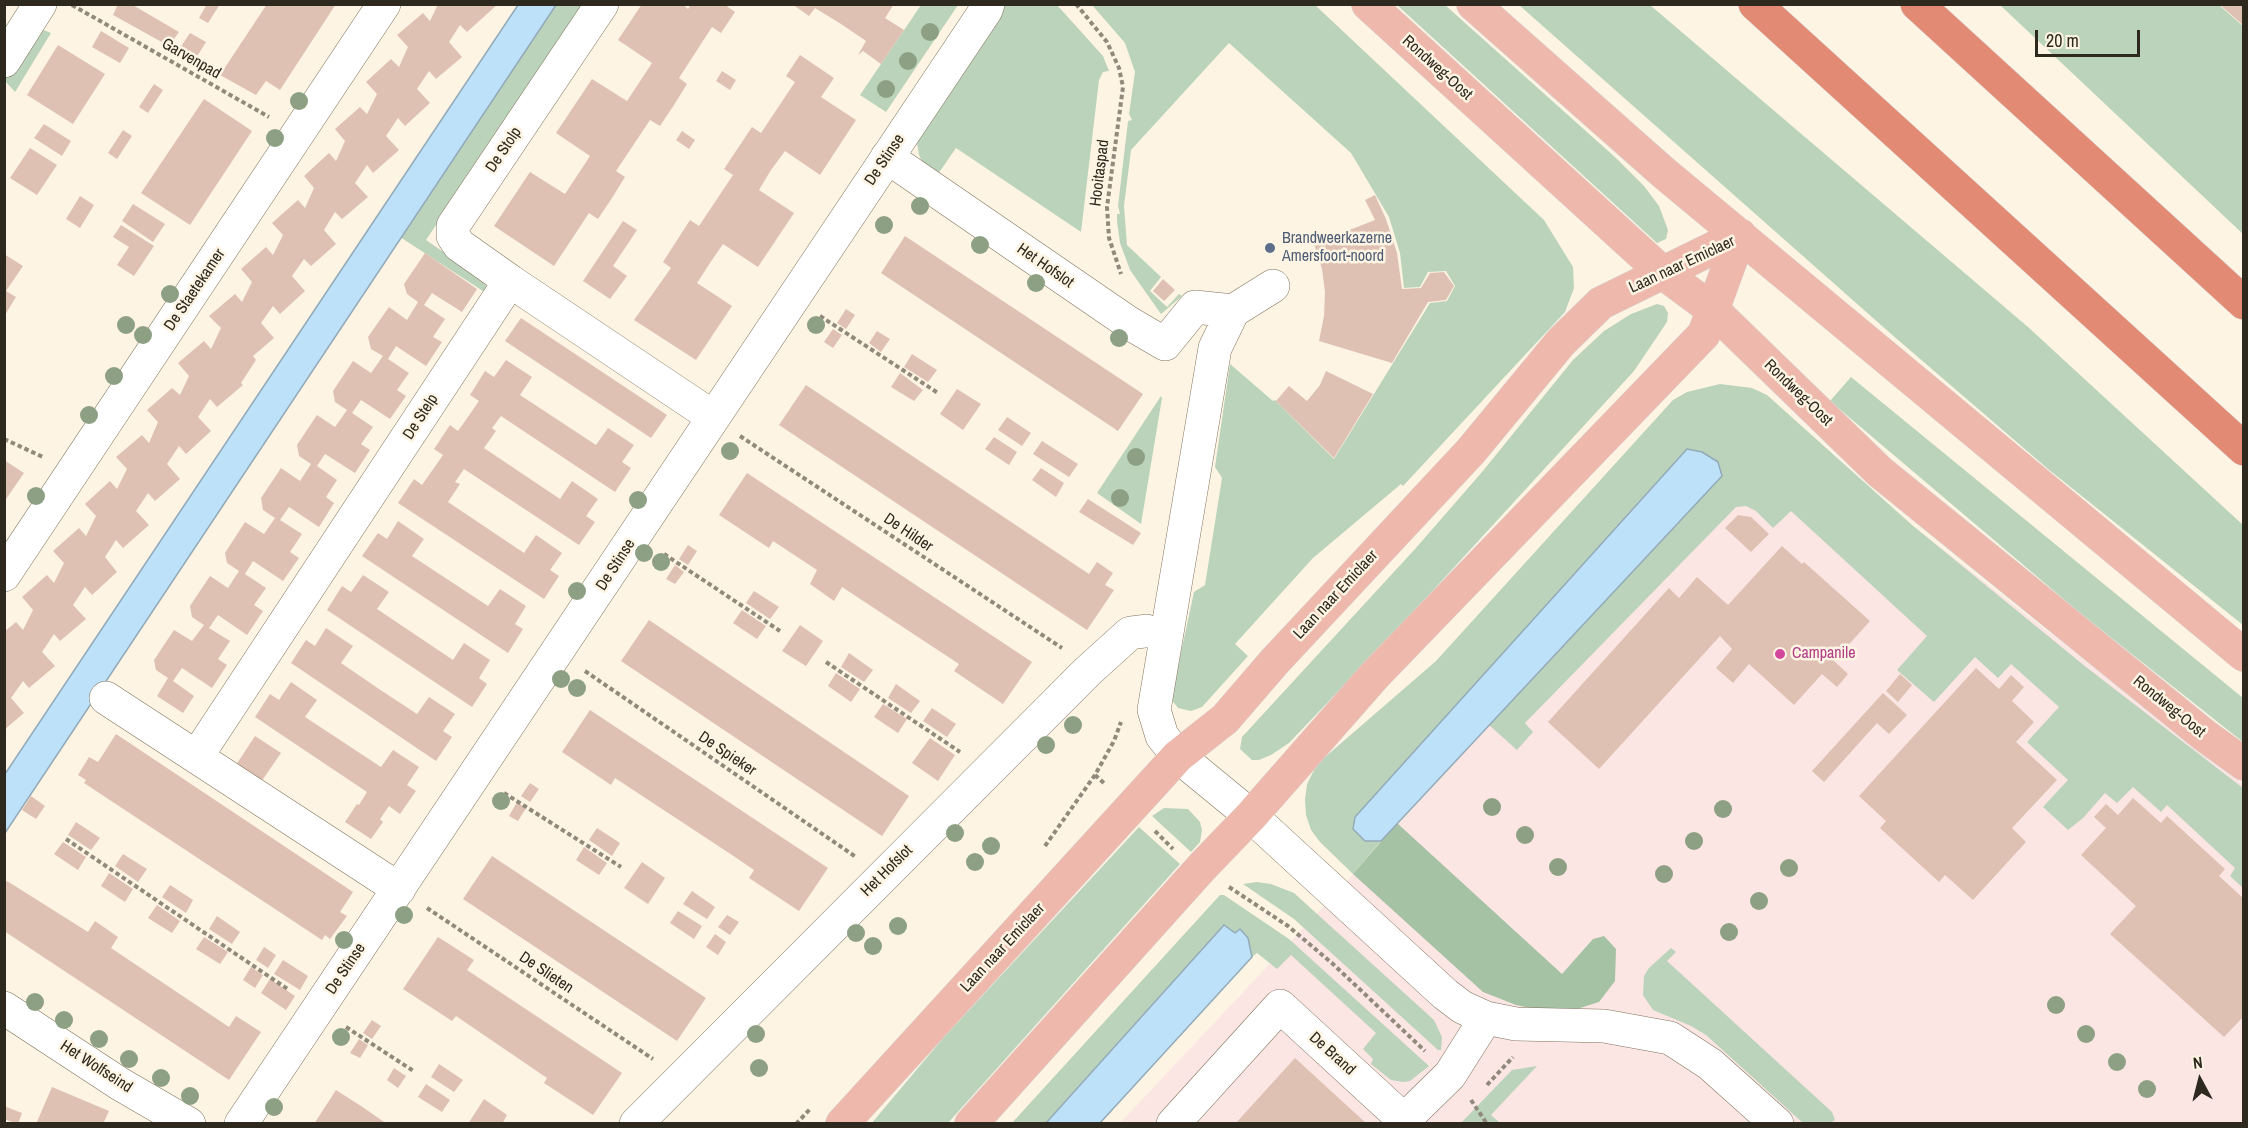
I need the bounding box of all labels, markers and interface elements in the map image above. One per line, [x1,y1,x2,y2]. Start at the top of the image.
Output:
scale bar [2038,18,2143,56]
text: 20 m [2046,28,2079,53]
street label: Rondweg-Oost [1398,32,1476,104]
street label: Garvenpad [158,34,224,84]
street label: De Stolp [482,124,526,176]
street label: De Stinse [861,131,909,189]
street label: Hooitaspad [1086,139,1114,207]
place label: Brandweerkazerne Amersfoort-noord [1282,229,1392,267]
street label: Laan naar Emiclaer [1626,232,1738,298]
street label: Het Hofslot [1013,240,1077,292]
marker: Brandweerkazerne Amersfoort-noord [1263,241,1277,255]
street label: De Staetekamer [161,245,229,335]
street label: Rondweg-Oost [1760,356,1836,430]
street label: De Stelp [399,391,443,443]
street label: De Hilder [880,510,936,556]
street label: De Stinse [592,536,640,594]
street label: Laan naar Emiclaer [1290,547,1382,643]
place label: Campanile [1792,644,1855,664]
marker: Campanile [1773,647,1787,661]
street label: Rondweg-Oost [2129,672,2209,742]
street label: De Spieker [694,728,760,780]
street label: Het Hofslot [857,841,917,901]
street label: Laan naar Emiclaer [957,900,1049,996]
street label: De Stinse [322,940,370,998]
street label: De Slieten [515,948,577,998]
street label: De Brand [1305,1028,1359,1080]
street label: Het Wolfseind [56,1037,136,1097]
north arrow [2170,1050,2230,1110]
text: N [2192,1051,2204,1074]

